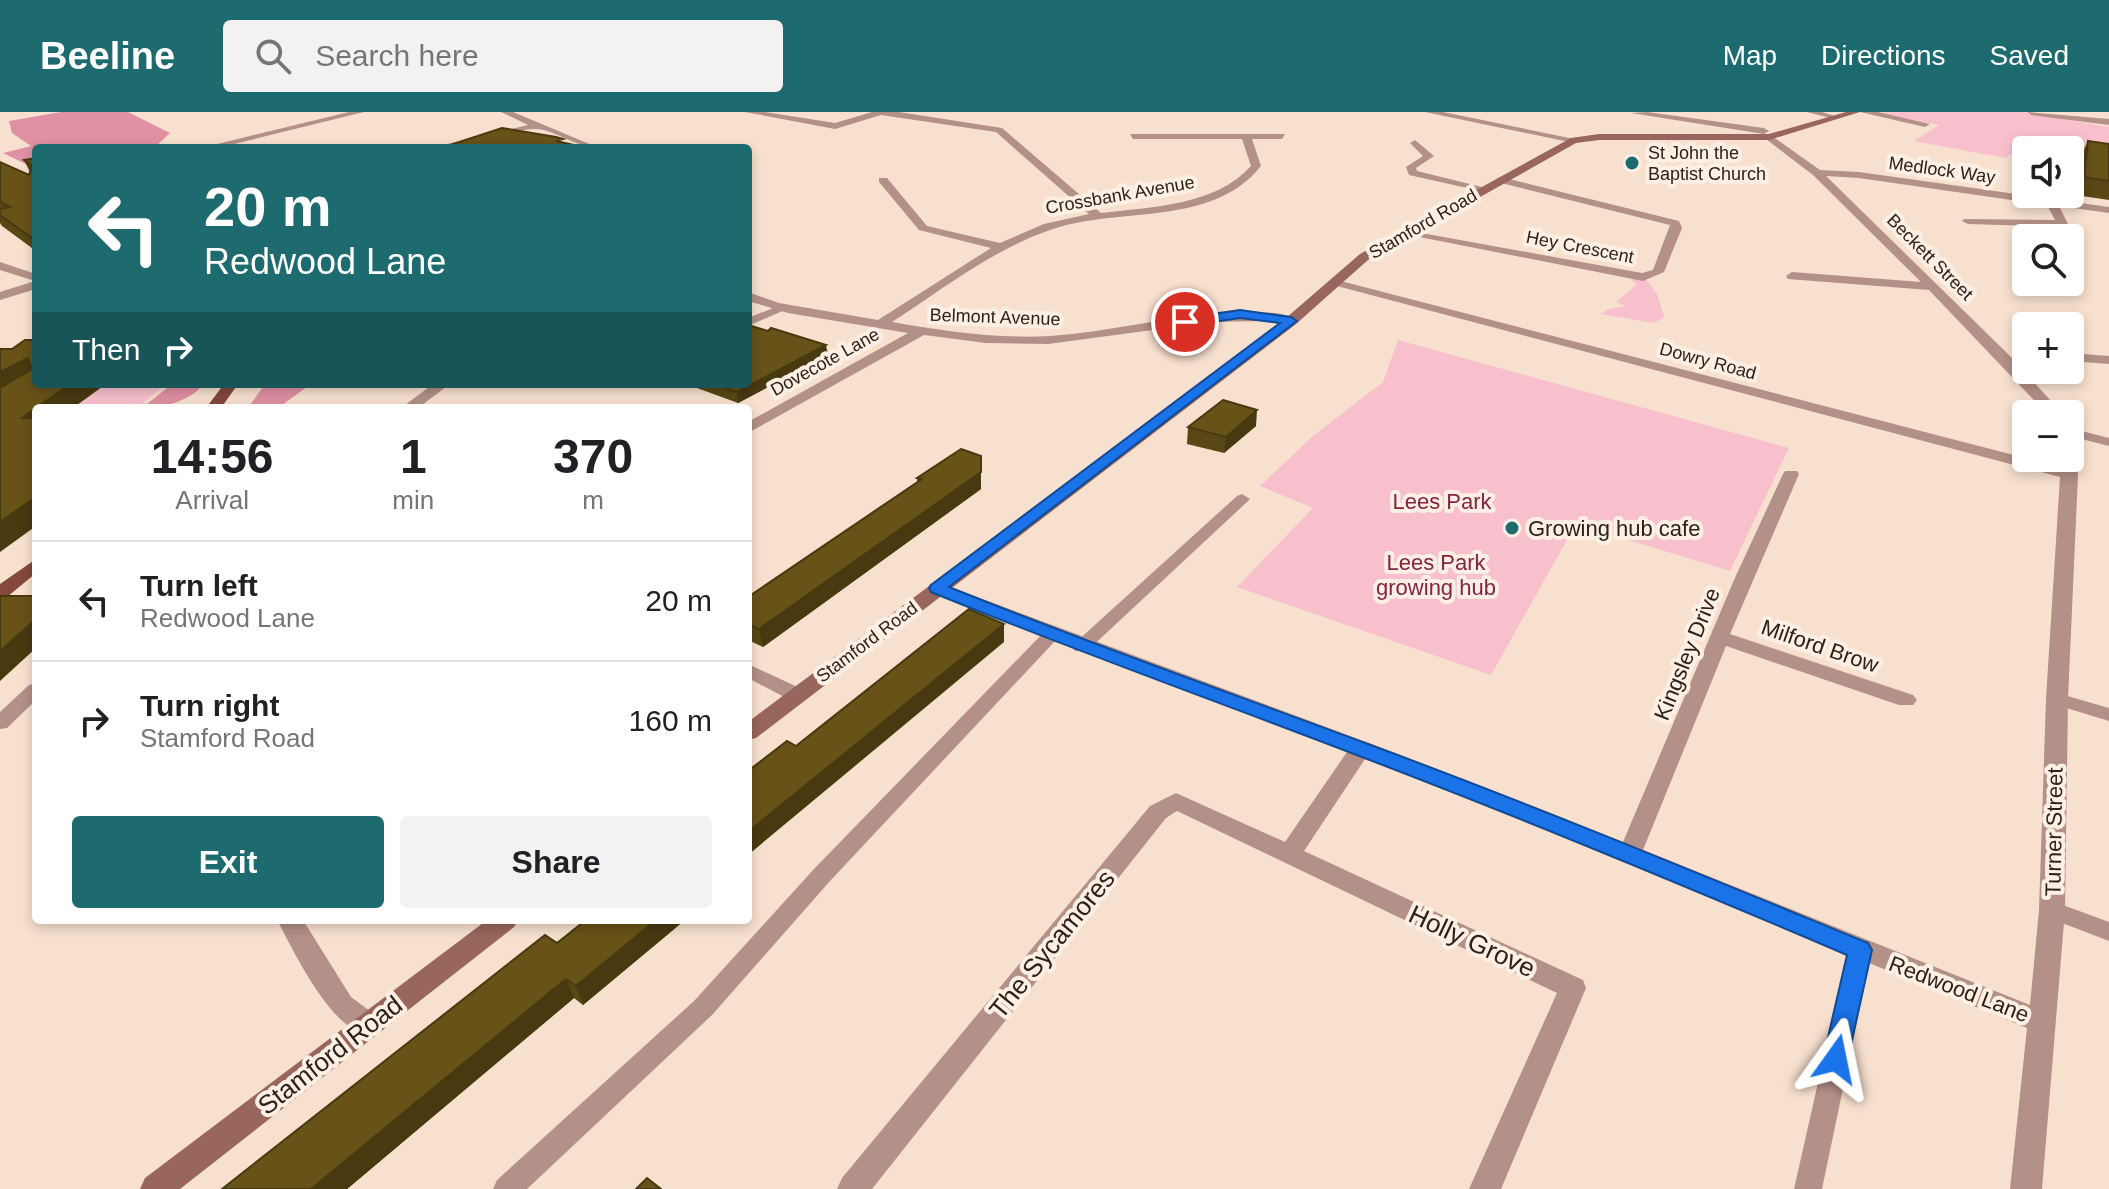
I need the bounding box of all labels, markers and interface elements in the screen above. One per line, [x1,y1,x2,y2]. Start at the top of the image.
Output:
search box [223,20,783,92]
icon: search [251,34,295,78]
text: Beeline [40,35,175,77]
text: Search here [315,39,479,72]
text: Map [1723,40,1777,71]
text: Directions [1821,40,1946,71]
text: Saved [1990,40,2069,71]
map controls [2012,136,2084,472]
button: sound [2012,136,2084,208]
place label: St John the Baptist Church [1648,143,1766,184]
street label: Medlock Way [1887,153,1997,187]
marker: St John the Baptist Church [1623,154,1641,172]
street label: Crossbank Avenue [1044,172,1196,218]
text: 20 m [204,175,332,238]
icon: left [72,176,176,280]
street label: Stamford Road [1366,185,1480,263]
street label: Beckett Street [1883,210,1977,304]
button: search [2012,224,2084,296]
street label: Hey Crescent [1525,227,1635,267]
text: Redwood Lane [204,241,446,282]
pin [1151,288,1219,356]
icon: arrive [1163,300,1207,344]
street label: Belmont Avenue [929,305,1061,329]
button: + [2012,312,2084,384]
street label: Dovecote Lane [767,324,883,400]
icon: right [156,328,200,372]
text: Then [72,333,140,366]
street label: Dowry Road [1658,339,1758,383]
button: − [2012,400,2084,472]
text: 14:56 [151,430,274,483]
text: 1 [400,430,427,483]
text: 370 [553,430,633,483]
text: Arrival [175,485,249,515]
text: min [392,485,434,515]
text: m [582,485,604,515]
park label: Lees Park [1392,489,1493,514]
place label: Growing hub cafe [1528,516,1700,541]
marker: Growing hub cafe [1503,519,1521,537]
park label: Lees Park growing hub [1376,550,1496,600]
text: Turn left [140,569,258,602]
icon: left [72,579,116,623]
text: 20 m [645,584,712,617]
street label: Kingsley Drive [1649,584,1725,724]
street label: Stamford Road [813,598,921,686]
text: Redwood Lane [140,603,315,633]
street label: Milford Brow [1758,614,1882,678]
text: Turn right [140,689,279,722]
icon: right [72,699,116,743]
text: 160 m [629,704,712,737]
text: Stamford Road [140,723,315,753]
street label: Turner Street [2040,767,2068,897]
button: Exit [72,816,384,908]
button: Share [400,816,712,908]
street label: The Sycamores [983,864,1121,1024]
street label: Holly Grove [1404,899,1540,983]
street label: Redwood Lane [1885,951,2033,1027]
street label: Stamford Road [252,989,408,1121]
position arrow [1794,1017,1878,1101]

